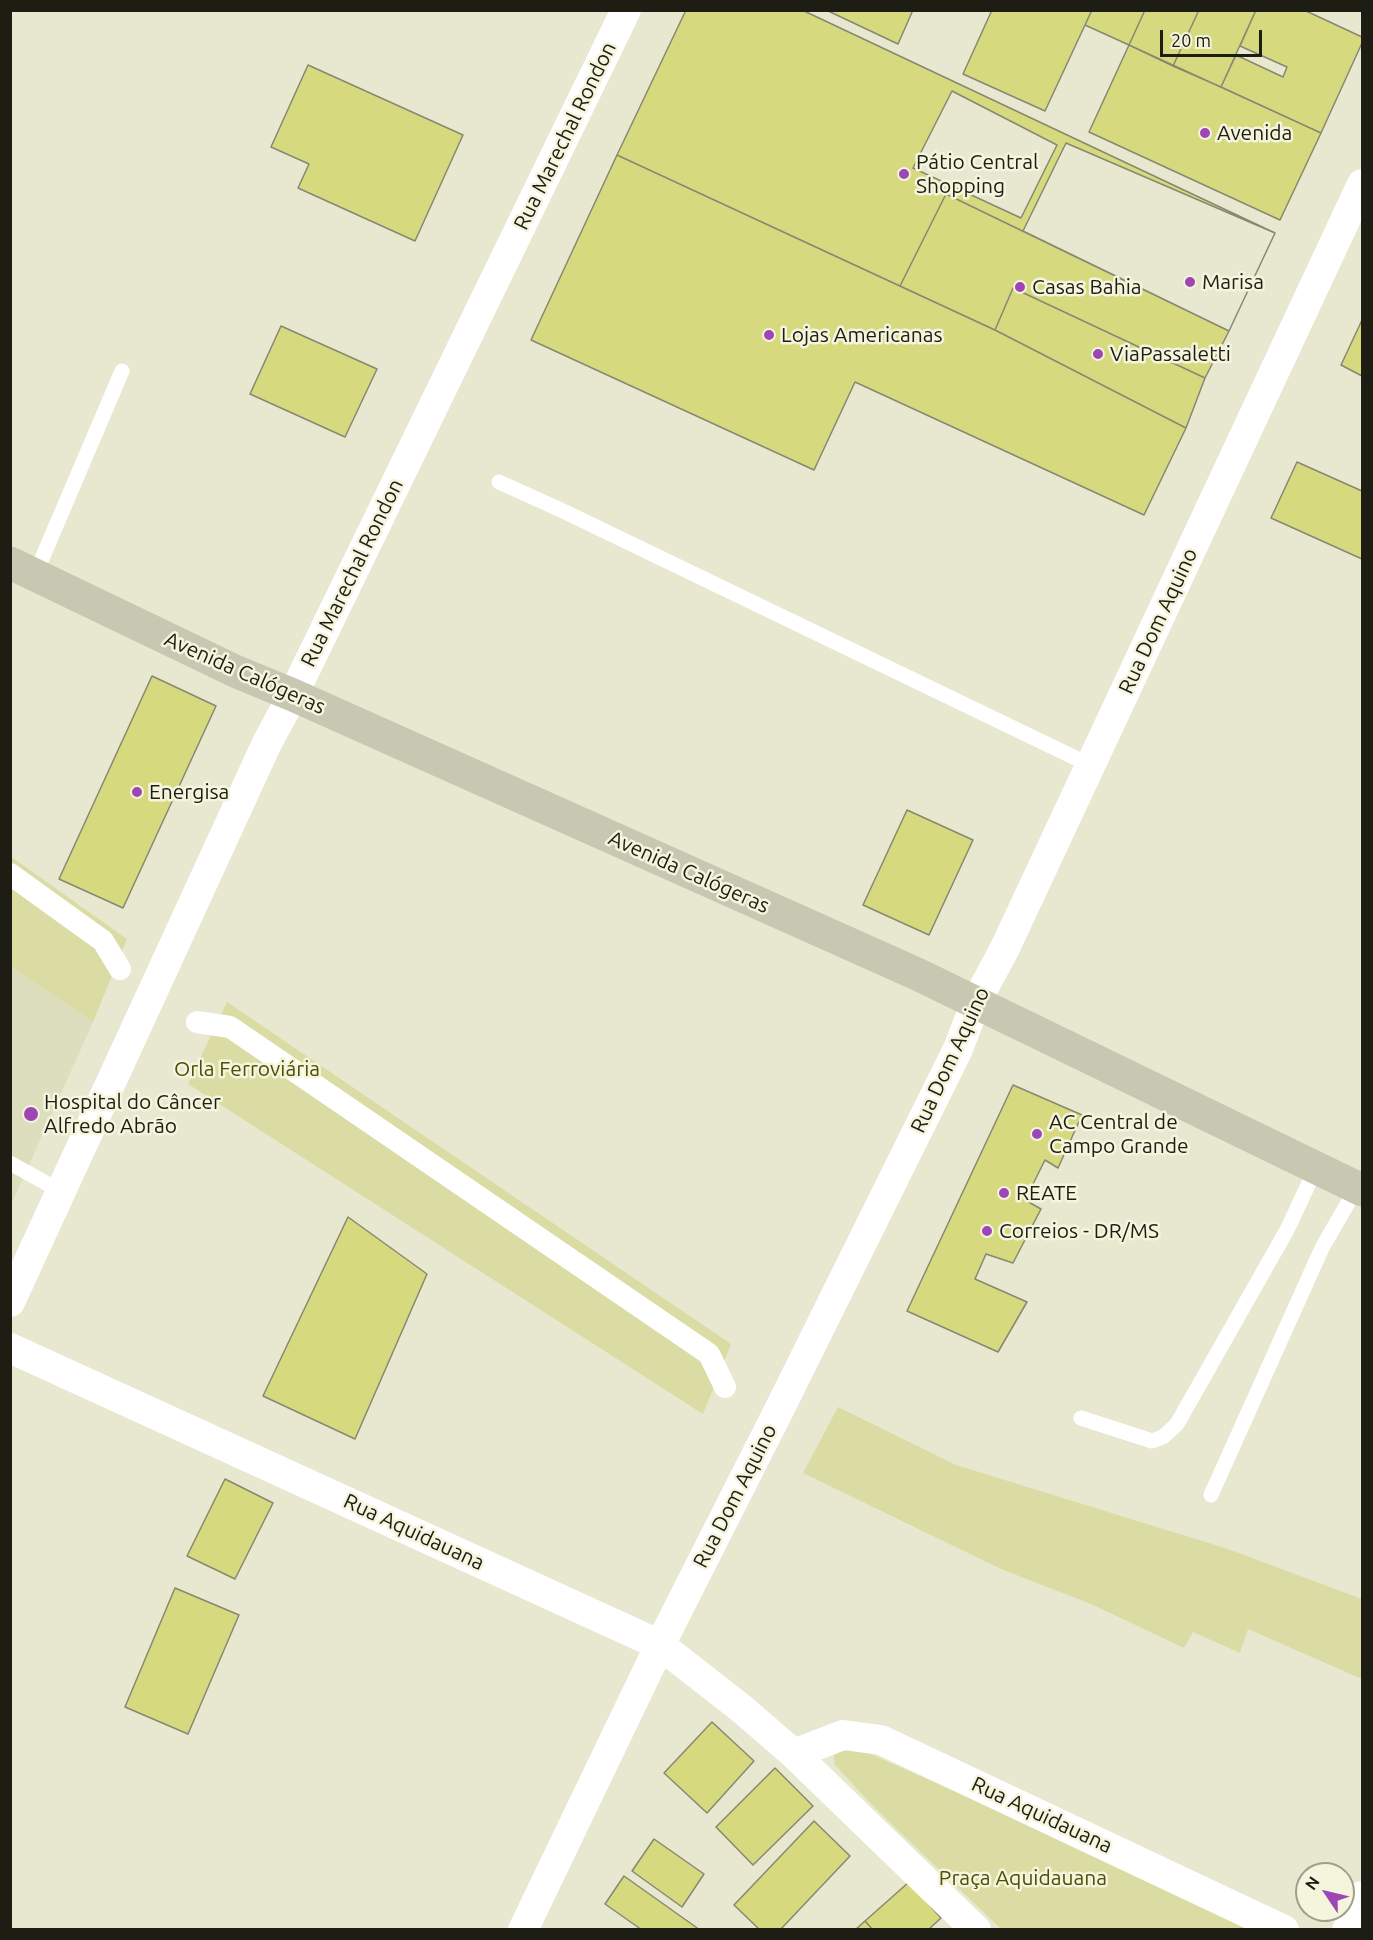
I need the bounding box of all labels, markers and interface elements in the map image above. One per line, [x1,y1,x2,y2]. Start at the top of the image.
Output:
scale bar [1163,18,1265,56]
text: 20 m [1171,30,1211,50]
street label: Rua Marechal Rondon [509,38,621,234]
place label: Avenida [1217,120,1292,146]
marker: Avenida [1198,126,1212,140]
place label: Pátio Central Shopping [916,149,1039,199]
marker: Pátio Central Shopping [897,167,911,181]
place label: Marisa [1202,269,1264,295]
place label: Casas Bahia [1032,274,1142,300]
marker: Marisa [1183,275,1197,289]
marker: Casas Bahia [1013,280,1027,294]
place label: Lojas Americanas [781,322,943,348]
marker: Lojas Americanas [762,328,776,342]
place label: ViaPassaletti [1110,341,1231,367]
marker: ViaPassaletti [1091,347,1105,361]
street label: Rua Marechal Rondon [296,475,408,671]
street label: Rua Dom Aquino [1113,544,1203,698]
street label: Avenida Calógeras [161,626,329,720]
place label: Energisa [149,779,229,805]
marker: Energisa [130,785,144,799]
street label: Avenida Calógeras [605,825,773,919]
street label: Rua Dom Aquino [905,983,995,1137]
park label: Orla Ferroviária [174,1056,320,1082]
place label: Hospital do Câncer Alfredo Abrão [44,1089,221,1139]
marker: Hospital do Câncer Alfredo Abrão [22,1105,40,1123]
place label: AC Central de Campo Grande [1049,1109,1189,1159]
marker: AC Central de Campo Grande [1030,1127,1044,1141]
place label: REATE [1016,1180,1077,1206]
marker: REATE [997,1186,1011,1200]
place label: Correios - DR/MS [999,1218,1159,1244]
marker: Correios - DR/MS [980,1224,994,1238]
street label: Rua Dom Aquino [688,1420,782,1572]
street label: Rua Aquidauana [340,1488,488,1576]
street label: Rua Aquidauana [968,1771,1116,1859]
north arrow [1295,1862,1355,1922]
park label: Praça Aquidauana [939,1865,1107,1891]
text: N [1301,1873,1323,1893]

